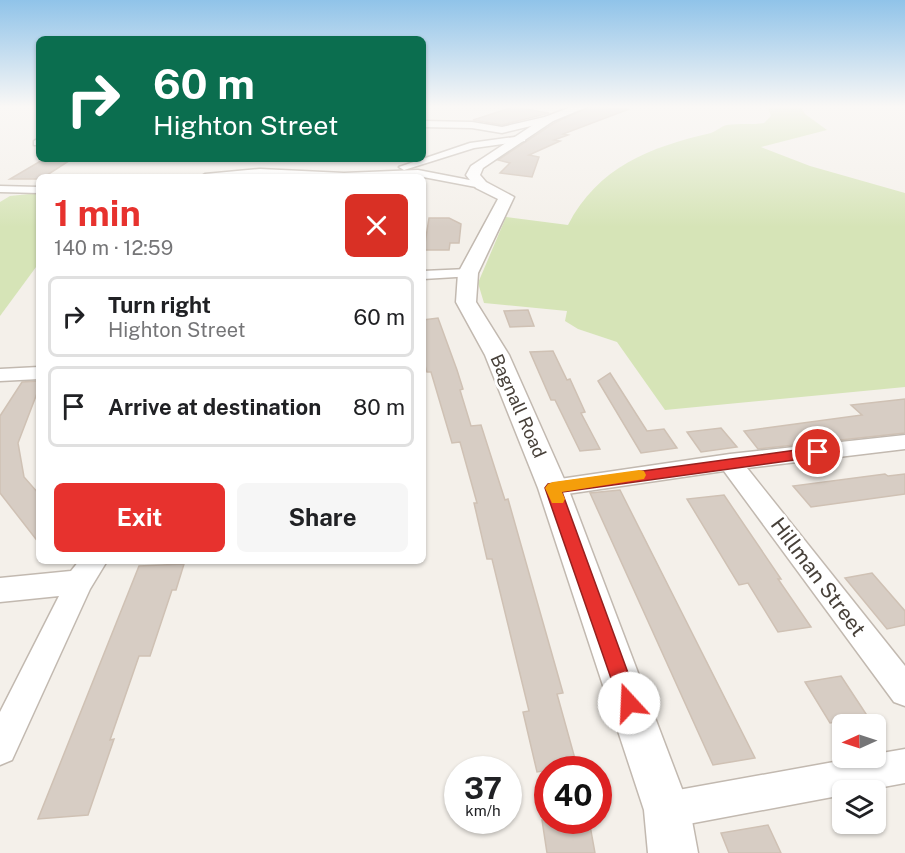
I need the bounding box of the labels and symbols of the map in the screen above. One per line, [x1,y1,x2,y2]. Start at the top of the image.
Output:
street label: Bagnall Road [486,351,551,461]
pin [792,426,843,477]
street label: Hillman Street [766,512,871,641]
position arrow [597,671,661,735]
north arrow [832,714,886,768]
speed limit sign: 40 [534,756,612,834]

